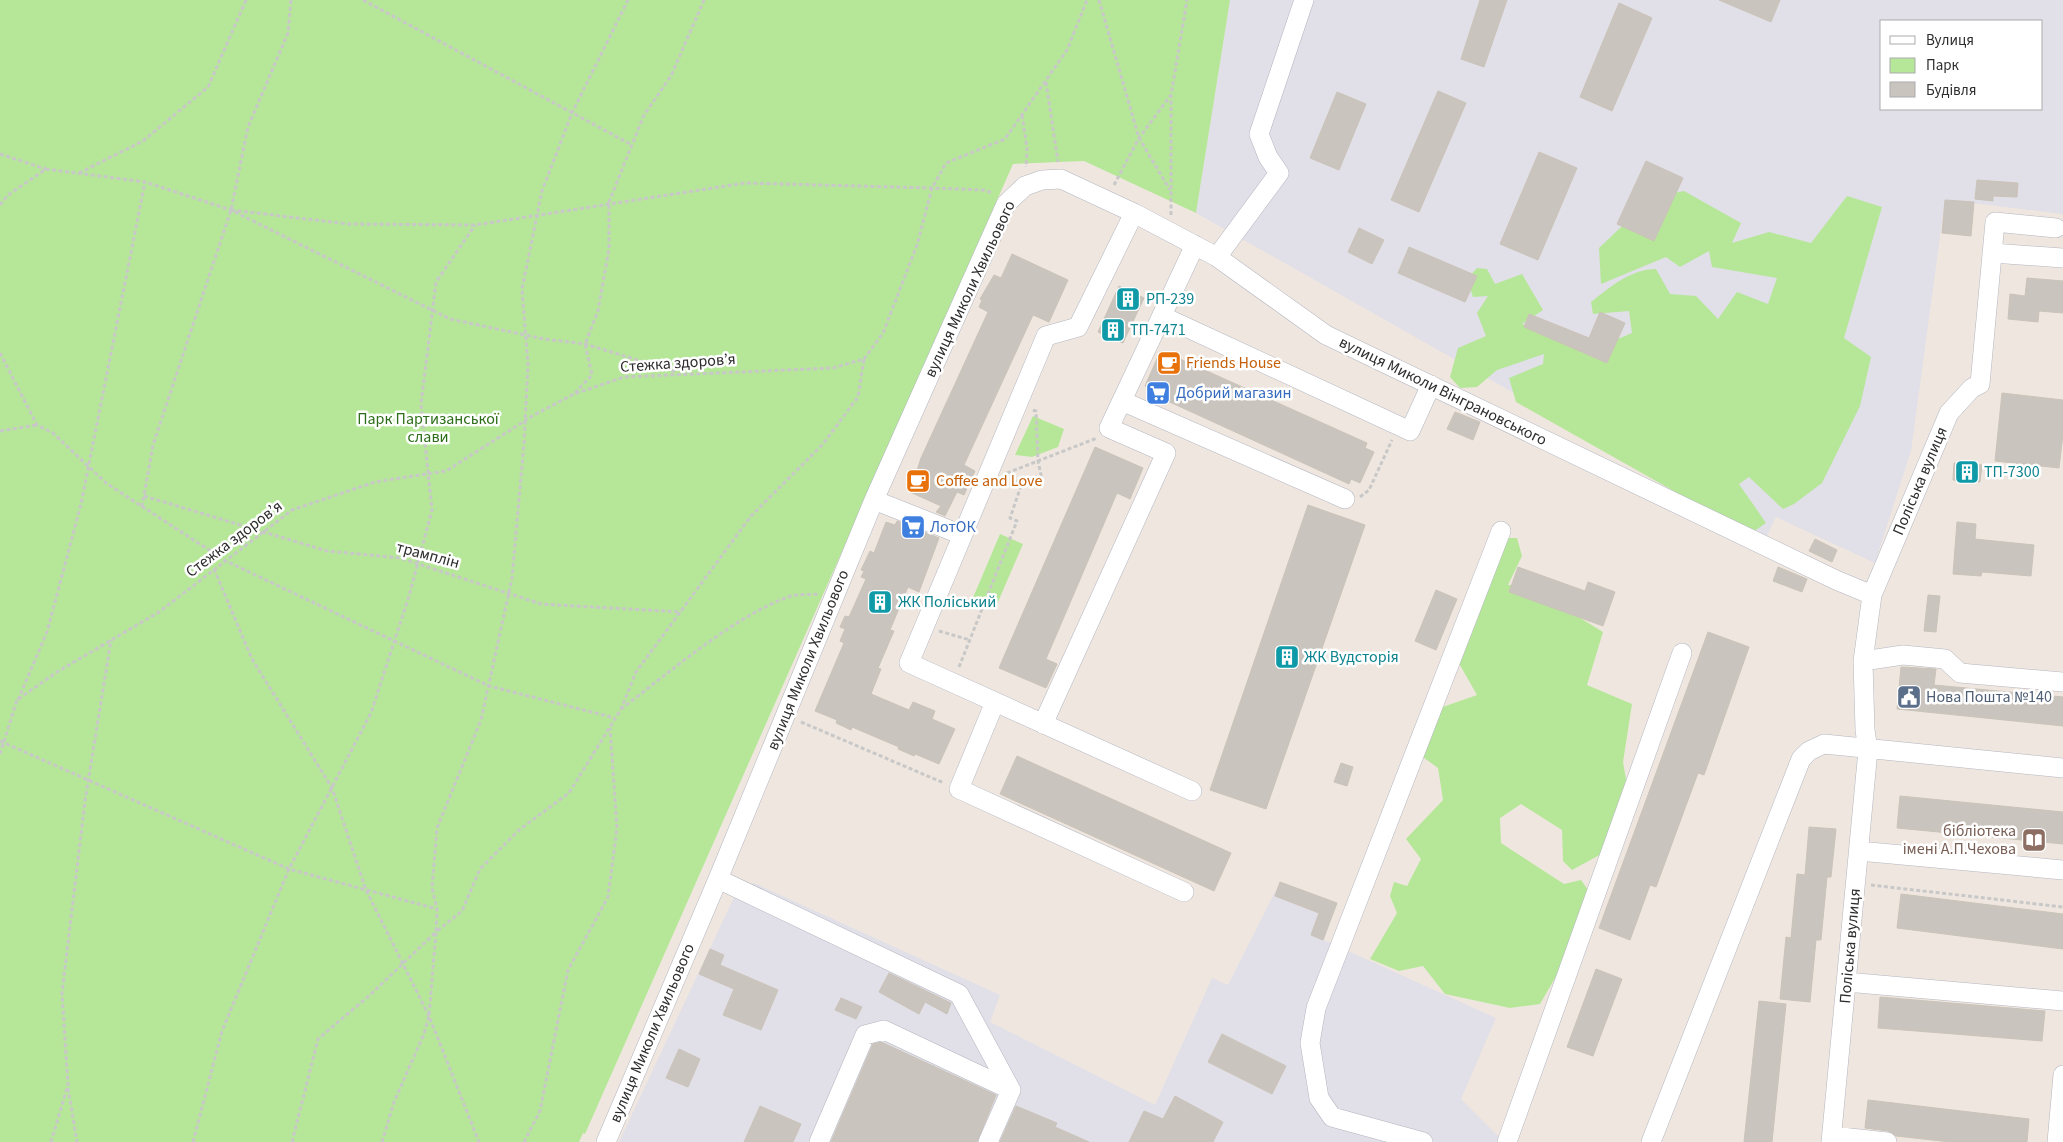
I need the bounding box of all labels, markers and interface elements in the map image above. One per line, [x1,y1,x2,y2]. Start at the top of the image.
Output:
legend [1880,20,2043,110]
text: Вулиця [1926,30,1974,51]
text: Парк [1926,55,1960,76]
text: Будівля [1926,80,1976,101]
street label: вулиця Миколи Хвильового [919,197,1021,381]
building icon: РП-239 [1115,286,1141,312]
place label: РП-239 [1146,288,1194,310]
building icon: ТП-7471 [1100,317,1126,343]
place label: ТП-7471 [1130,319,1186,341]
street label: вулиця Миколи Вінграновського [1335,331,1551,451]
street label: Стежка здоров’я [619,348,737,378]
cafe icon: Friends House [1156,350,1182,376]
place label: Friends House [1186,352,1281,374]
supermarket icon: Добрий магазин [1145,380,1171,406]
place label: Добрий магазин [1176,382,1291,404]
park label: Парк Партизанської слави [357,408,500,448]
street label: Поліська вулиця [1887,423,1953,539]
building icon: ТП-7300 [1954,459,1980,485]
place label: ТП-7300 [1984,461,2040,483]
cafe icon: Coffee and Love [905,468,931,494]
place label: Coffee and Love [936,470,1042,492]
street label: Стежка здоров’я [181,495,287,583]
supermarket icon: ЛотОК [900,514,926,540]
place label: ЛотОК [930,516,976,538]
street label: трамплін [394,536,462,574]
street label: вулиця Миколи Хвильового [762,566,854,754]
building icon: ЖК Поліський [867,589,893,615]
place label: ЖК Поліський [898,591,996,613]
building icon: ЖК Вудсторія [1274,644,1300,670]
place label: ЖК Вудсторія [1304,646,1399,668]
public building icon: Нова Пошта №140 [1896,684,1922,710]
place label: Нова Пошта №140 [1926,686,2052,708]
place label: бібліотека імені А.П.Чехова [1903,820,2016,860]
library icon: бібліотека імені А.П.Чехова [2021,827,2047,853]
street label: Поліська вулиця [1834,887,1866,1005]
street label: вулиця Миколи Хвильового [604,940,700,1126]

